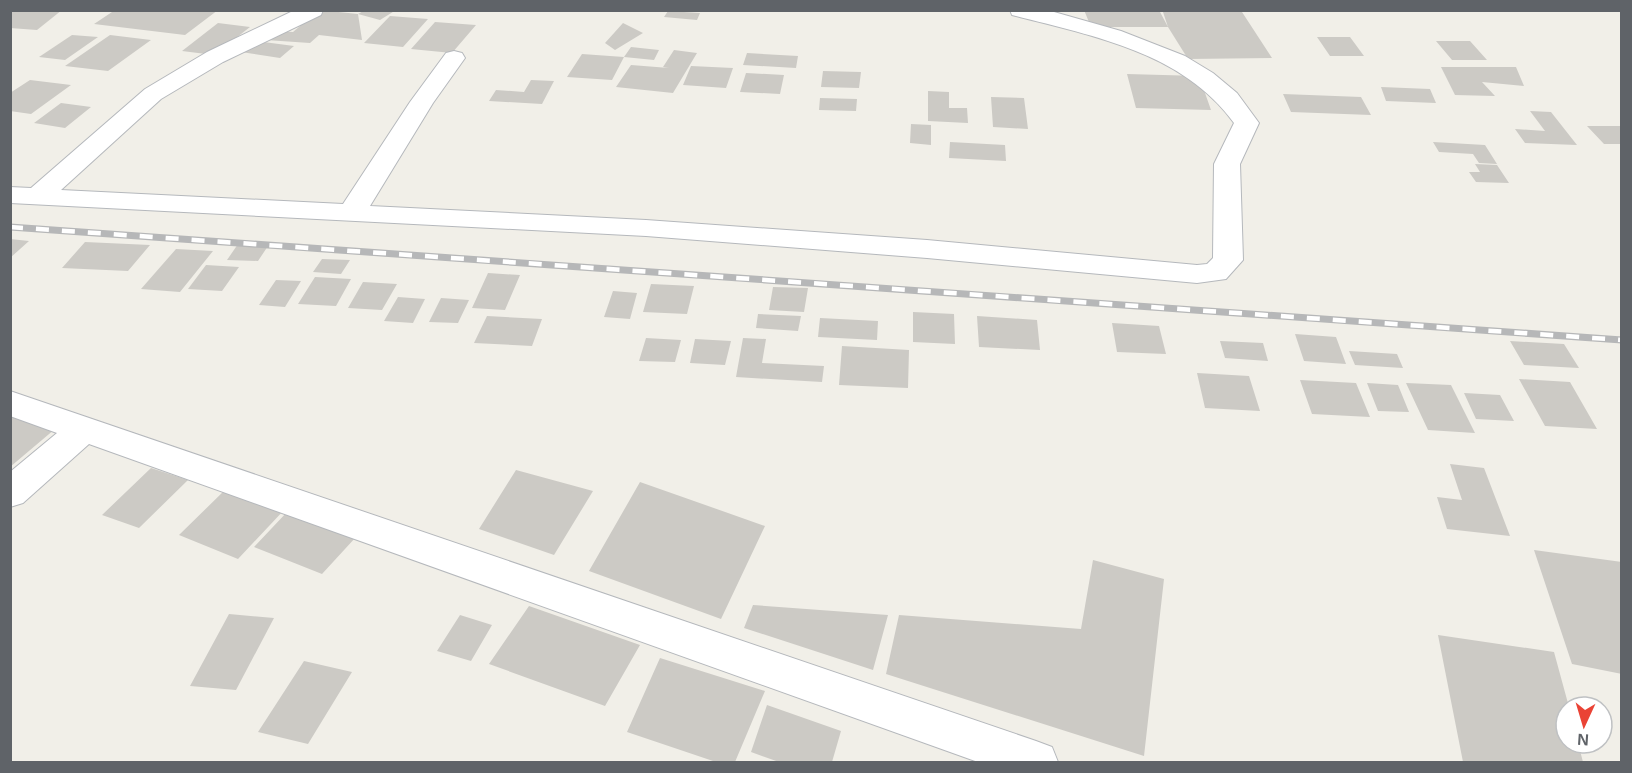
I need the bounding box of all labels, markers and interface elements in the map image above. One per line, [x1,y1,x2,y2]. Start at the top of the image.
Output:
north arrow [1554,695,1614,755]
text: N [1577,731,1589,748]

